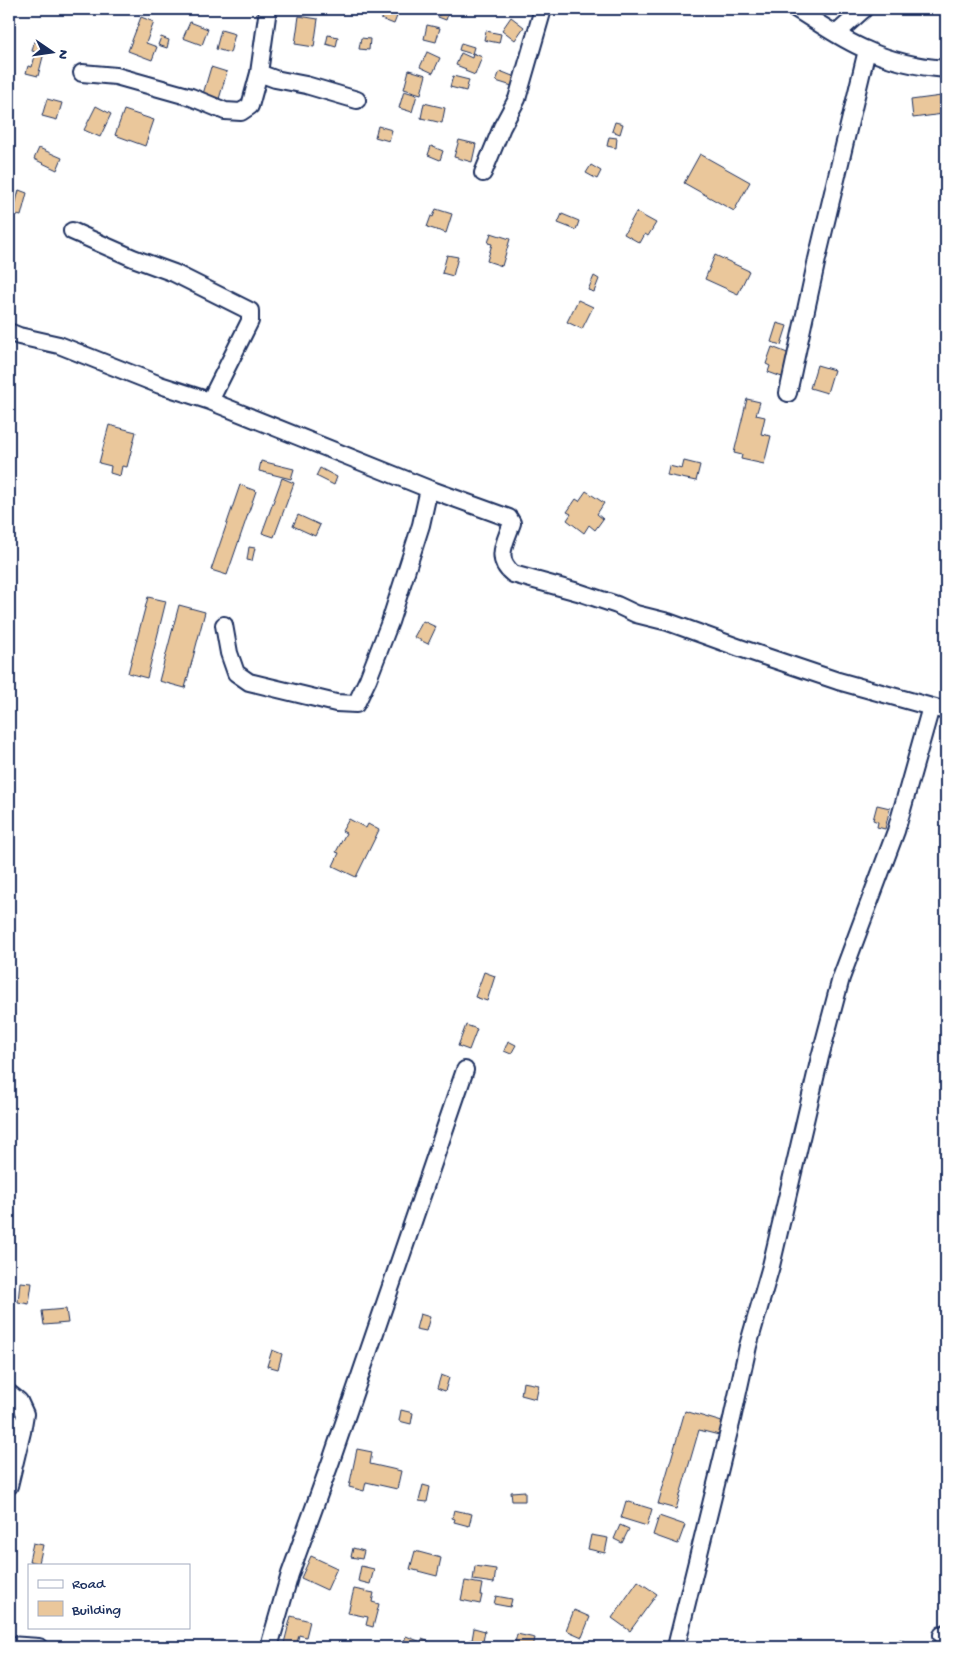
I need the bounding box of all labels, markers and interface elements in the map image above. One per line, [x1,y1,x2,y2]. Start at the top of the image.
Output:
north arrow [28,28,78,78]
text: N [53,48,72,61]
legend [28,1564,190,1628]
text: Road [72,1576,106,1594]
text: Building [71,1602,121,1620]

